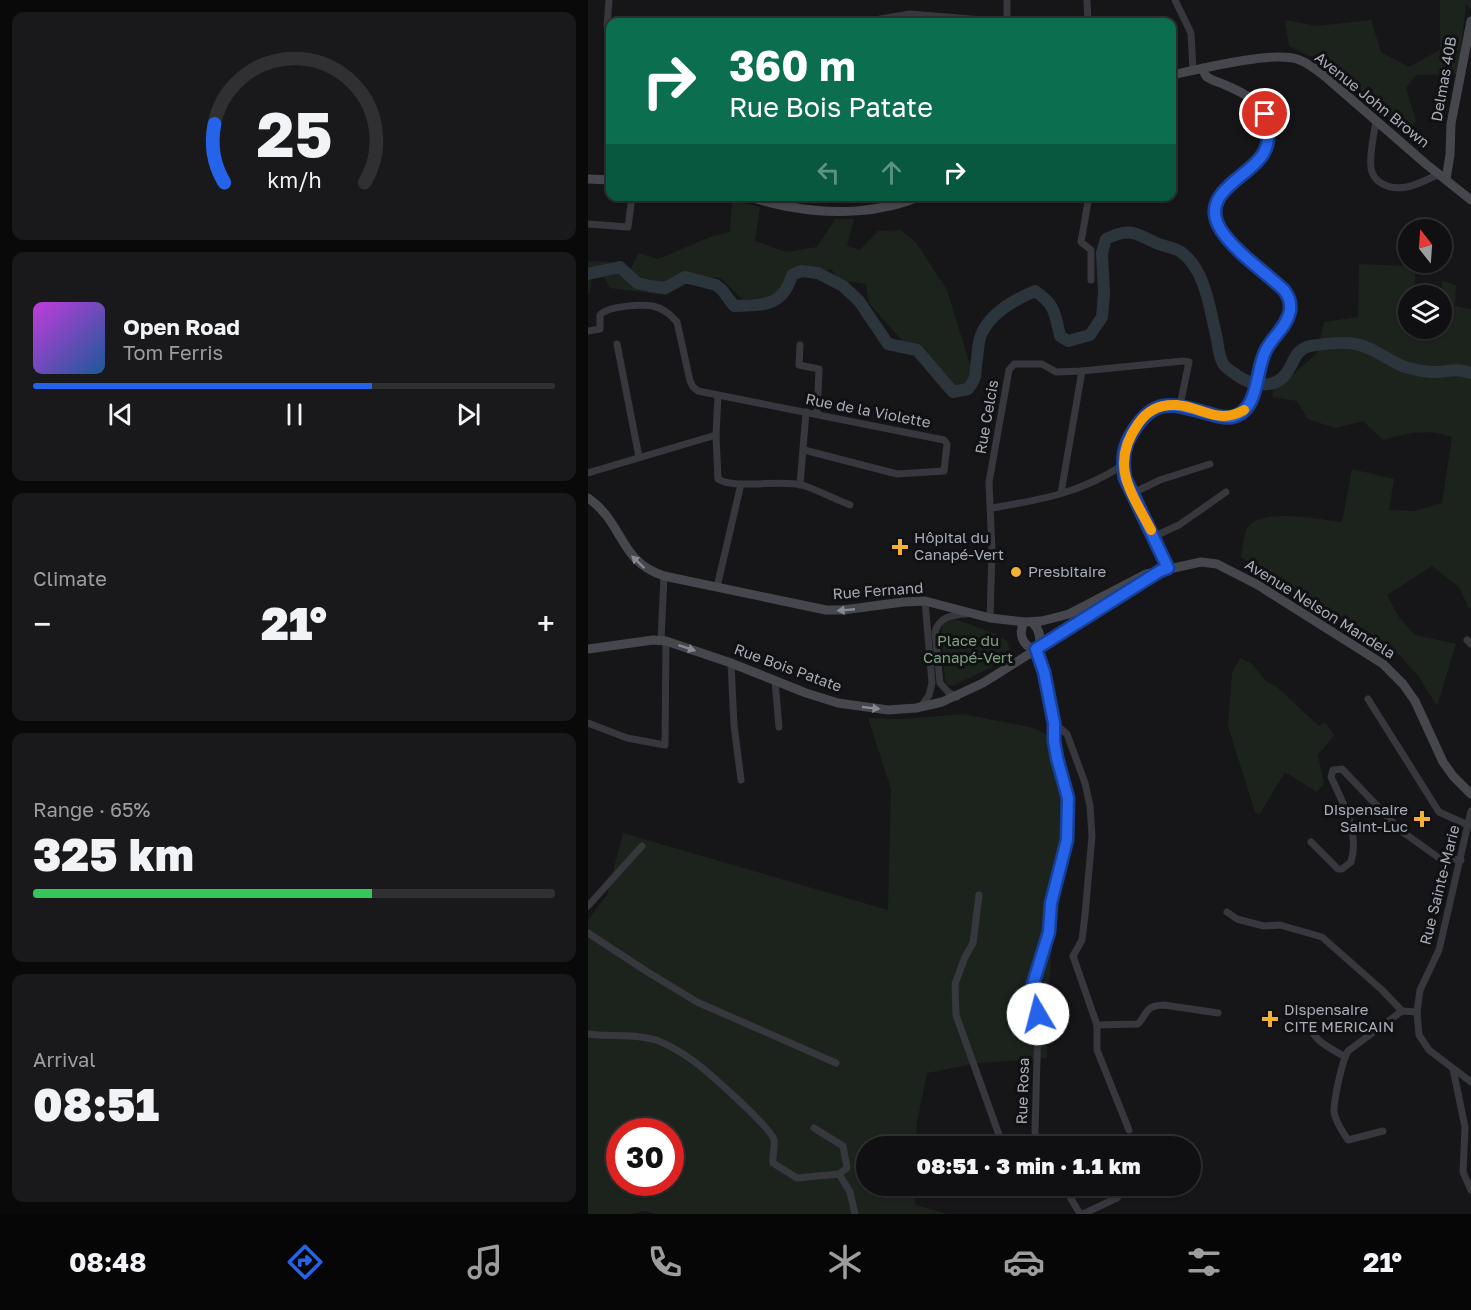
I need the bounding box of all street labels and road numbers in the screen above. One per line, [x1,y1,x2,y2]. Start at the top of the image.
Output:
street label: Delmas 40B [1427,35,1459,123]
street label: Avenue John Brown [1312,47,1434,151]
street label: Rue Celcis [971,378,1001,455]
street label: Rue de la Violette [804,389,933,431]
street label: Avenue Nelson Mandela [1242,555,1399,662]
street label: Rue Fernand [832,578,924,602]
street label: Rue Bois Patate [732,639,845,695]
street label: Rue Sainte-Marie [1415,823,1463,947]
street label: Rue Rosa [1012,1057,1032,1125]

